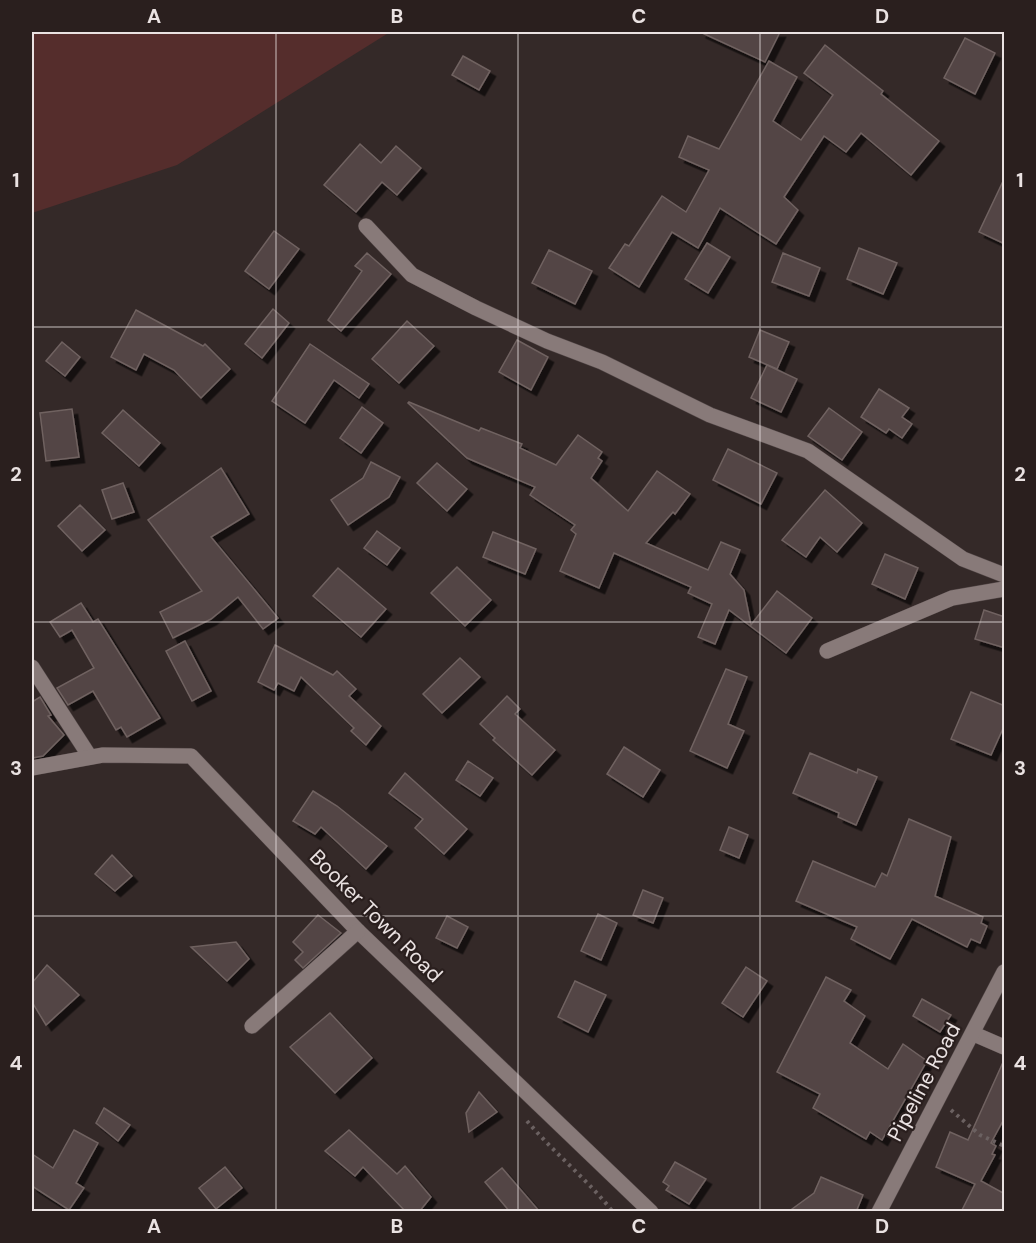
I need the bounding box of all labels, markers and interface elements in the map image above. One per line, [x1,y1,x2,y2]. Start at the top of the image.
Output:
text: A [147,3,161,29]
text: B [391,3,403,29]
text: C [632,3,646,29]
text: D [875,3,889,29]
text: 1 [12,167,20,193]
text: 1 [1016,167,1024,193]
text: 2 [10,461,22,487]
text: 2 [1014,461,1026,487]
text: 3 [10,755,22,781]
text: 3 [1014,755,1026,781]
street label: Booker Town Road [303,843,449,989]
street label: Pipeline Road [881,1018,967,1146]
text: 4 [10,1050,23,1076]
text: 4 [1014,1050,1027,1076]
text: A [147,1213,161,1239]
text: B [391,1213,403,1239]
text: C [632,1213,646,1239]
text: D [875,1213,889,1239]

